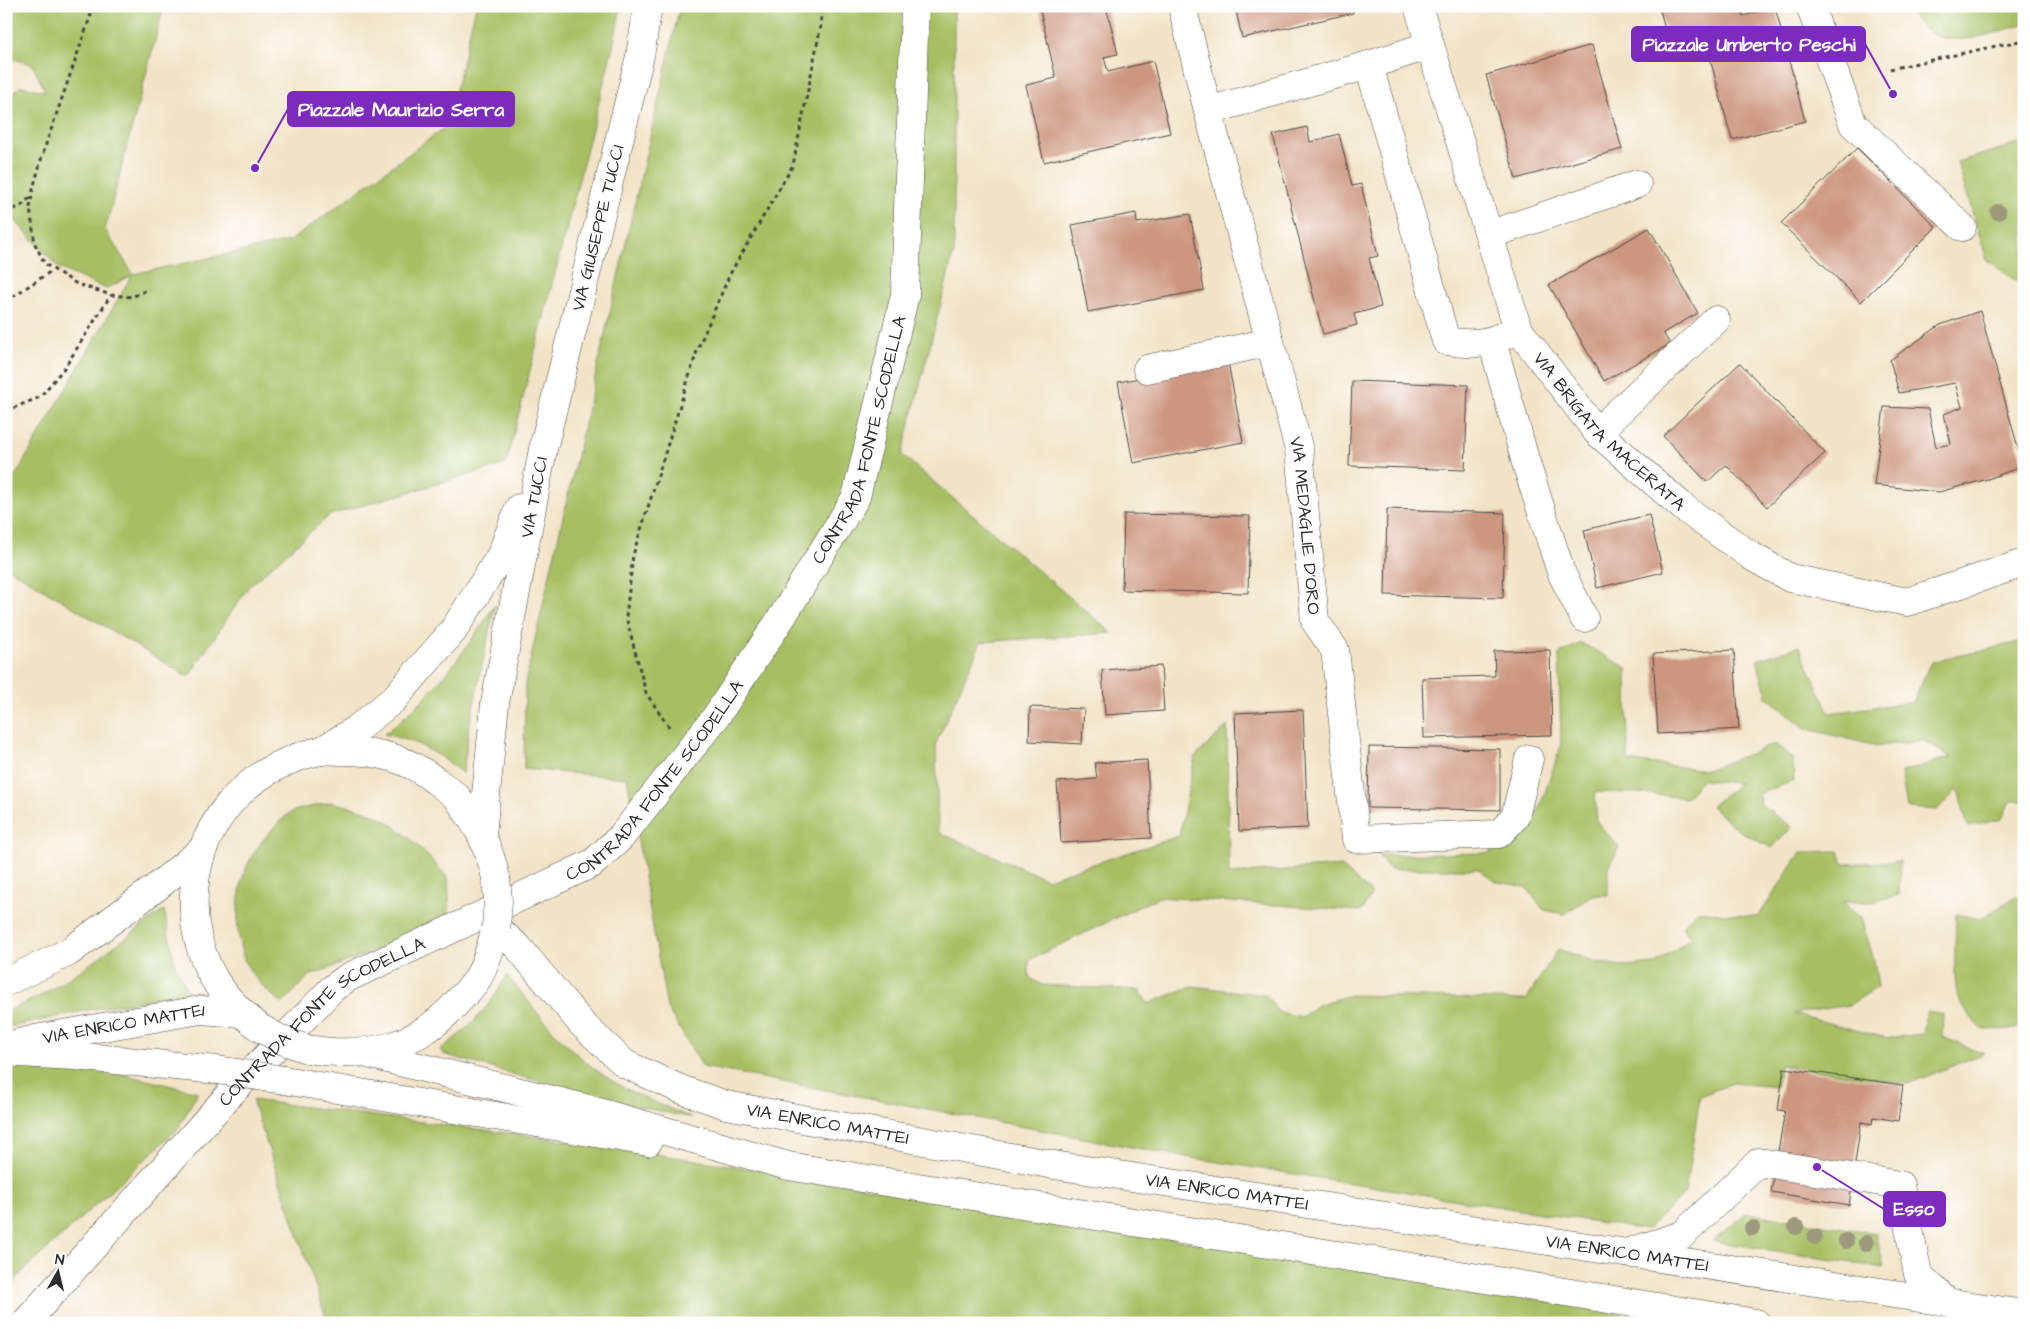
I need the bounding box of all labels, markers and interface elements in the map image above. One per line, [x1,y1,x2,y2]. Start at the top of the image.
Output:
callout: Piazzale Umberto Peschi [1632,27,1865,61]
text: Piazzale Umberto Peschi [1642,32,1856,59]
callout: Piazzale Maurizio Serra [288,92,514,126]
text: Piazzale Maurizio Serra [298,97,504,124]
street label: VIA GIUSEPPE TUCCI [565,142,630,314]
street label: CONTRADA FONTE SCODELLA [805,313,912,568]
street label: VIA BRIGATA MACERATA [1527,347,1692,517]
street label: VIA MEDAGLIE D'ORO [1283,434,1327,616]
street label: VIA TUCCI [514,455,554,540]
street label: CONTRADA FONTE SCODELLA [561,675,750,887]
street label: CONTRADA FONTE SCODELLA [212,931,430,1112]
street label: VIA ENRICO MATTEI [41,997,206,1050]
street label: VIA ENRICO MATTEI [745,1097,911,1151]
street label: VIA ENRICO MATTEI [1144,1167,1310,1216]
callout: Esso [1884,1192,1945,1226]
text: Esso [1893,1196,1935,1223]
street label: VIA ENRICO MATTEI [1544,1228,1711,1278]
north arrow [32,1246,82,1296]
text: N [54,1250,66,1271]

